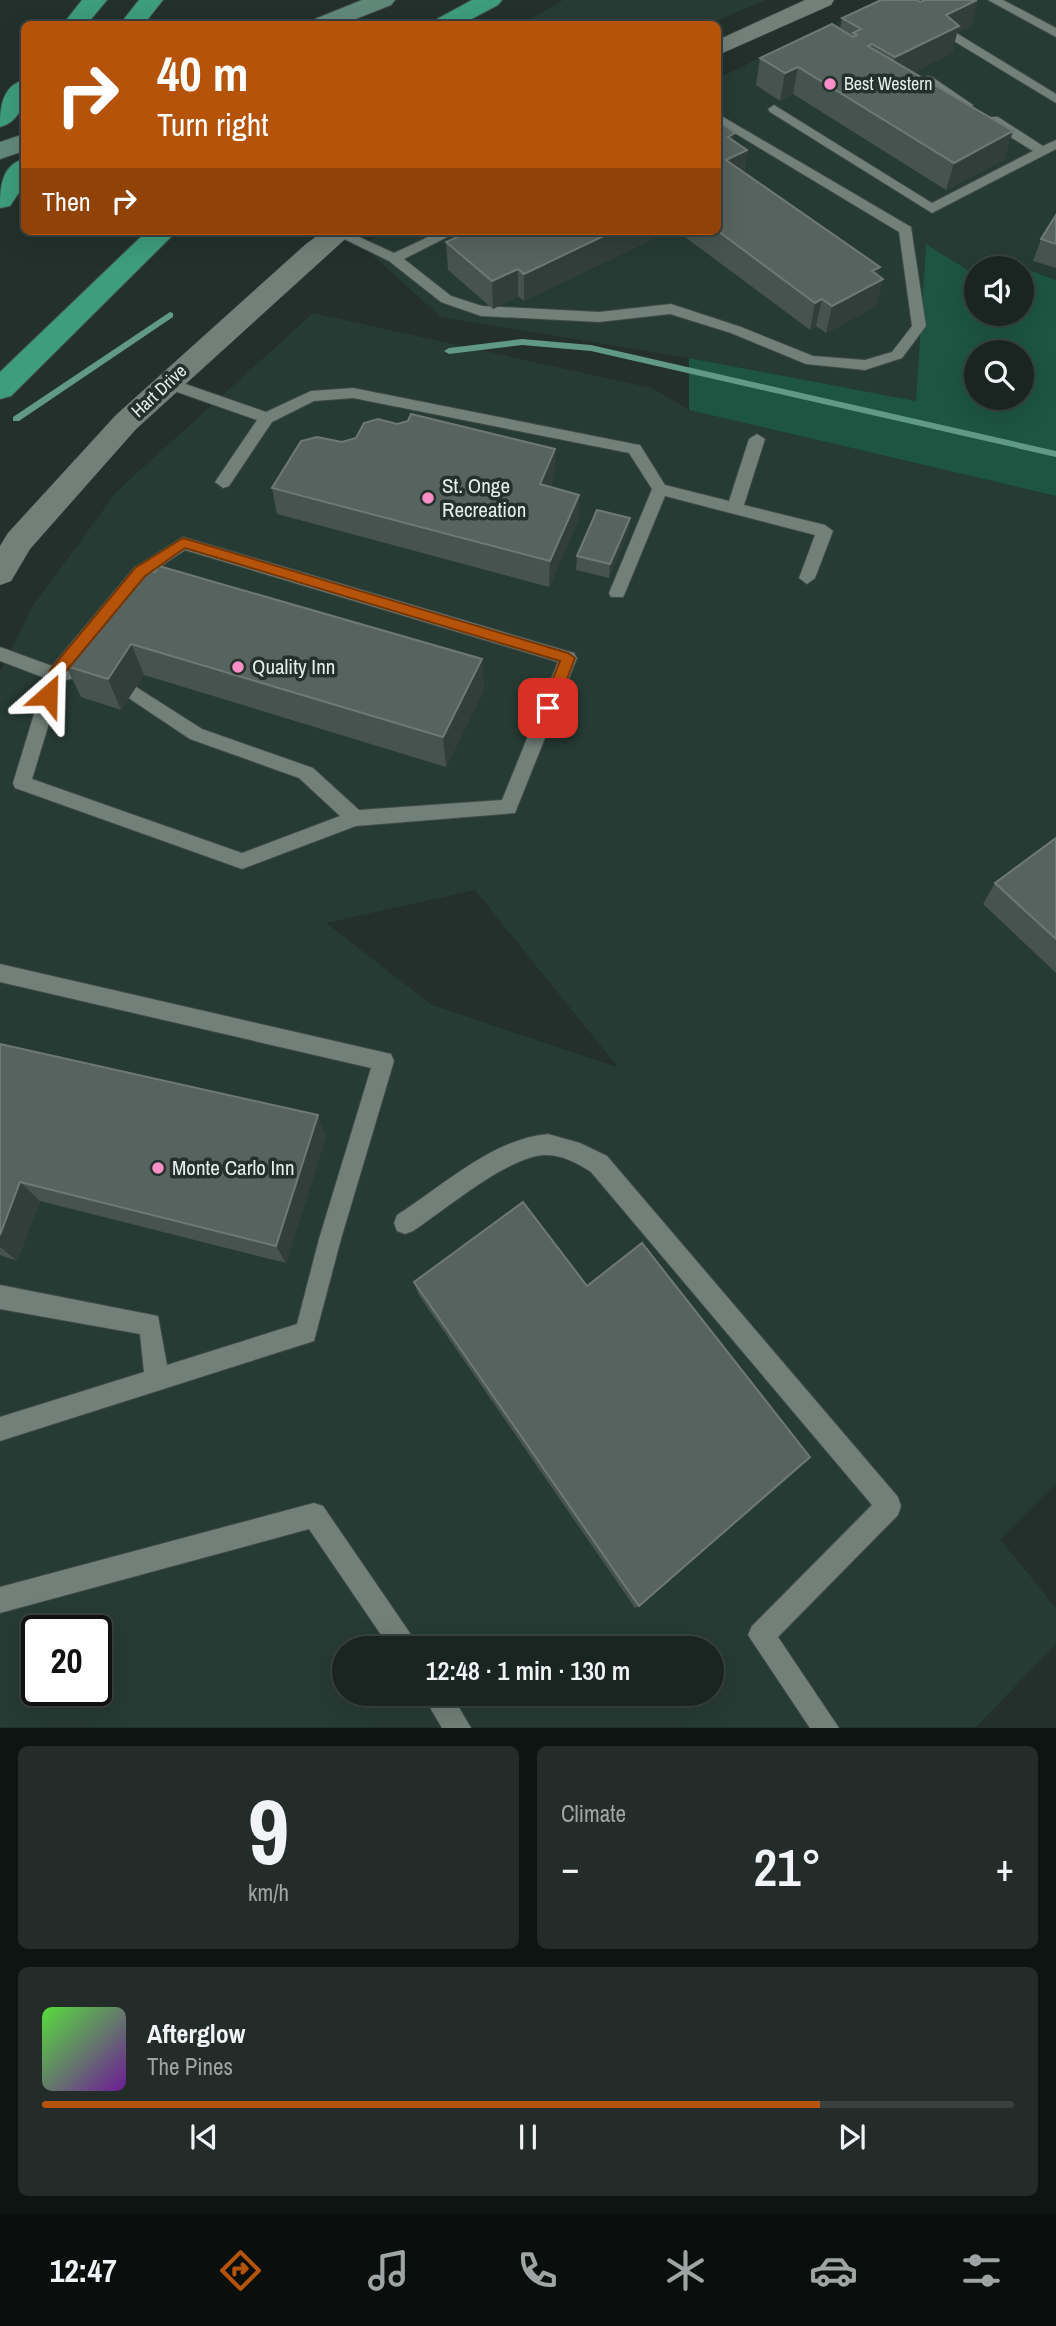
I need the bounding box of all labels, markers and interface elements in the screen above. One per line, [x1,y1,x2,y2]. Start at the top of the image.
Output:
text: 40 m [157,40,249,106]
icon: right [42,49,133,140]
place label: Best Western [844,71,932,96]
marker: Best Western [822,76,838,92]
text: Turn right [157,103,269,146]
icon: right [105,182,143,220]
text: Then [42,184,91,219]
map controls [964,256,1034,410]
button: sound [964,256,1034,326]
button: search [964,340,1034,410]
street label: Hart Drive [126,359,192,423]
place label: St. Onge Recreation [442,471,526,524]
marker: St. Onge Recreation [420,490,436,506]
place label: Quality Inn [252,652,335,681]
position arrow [11,658,85,732]
marker: Quality Inn [230,659,246,675]
pin [518,678,578,738]
icon: arrive [529,689,567,727]
place label: Monte Carlo Inn [172,1153,295,1182]
marker: Monte Carlo Inn [150,1160,166,1176]
speed limit sign: 20 [21,1615,112,1706]
text: 12:48 · 1 min · 130 m [426,1653,630,1688]
text: 9 [248,1770,289,1892]
text: Climate [561,1798,626,1829]
text: 21° [753,1832,822,1902]
text: − [561,1842,579,1893]
text: + [996,1842,1014,1893]
text: km/h [248,1877,289,1908]
text: Afterglow [147,2016,245,2051]
text: The Pines [147,2051,233,2082]
icon: previous [185,2118,223,2156]
icon: pause [509,2118,547,2156]
icon: next [833,2118,871,2156]
icon: directions [216,2246,265,2295]
icon: music [364,2246,413,2295]
icon: phone [513,2246,562,2295]
icon: climate [661,2246,710,2295]
icon: car [809,2246,858,2295]
icon: filters [957,2246,1006,2295]
text: 12:47 [50,2249,117,2292]

